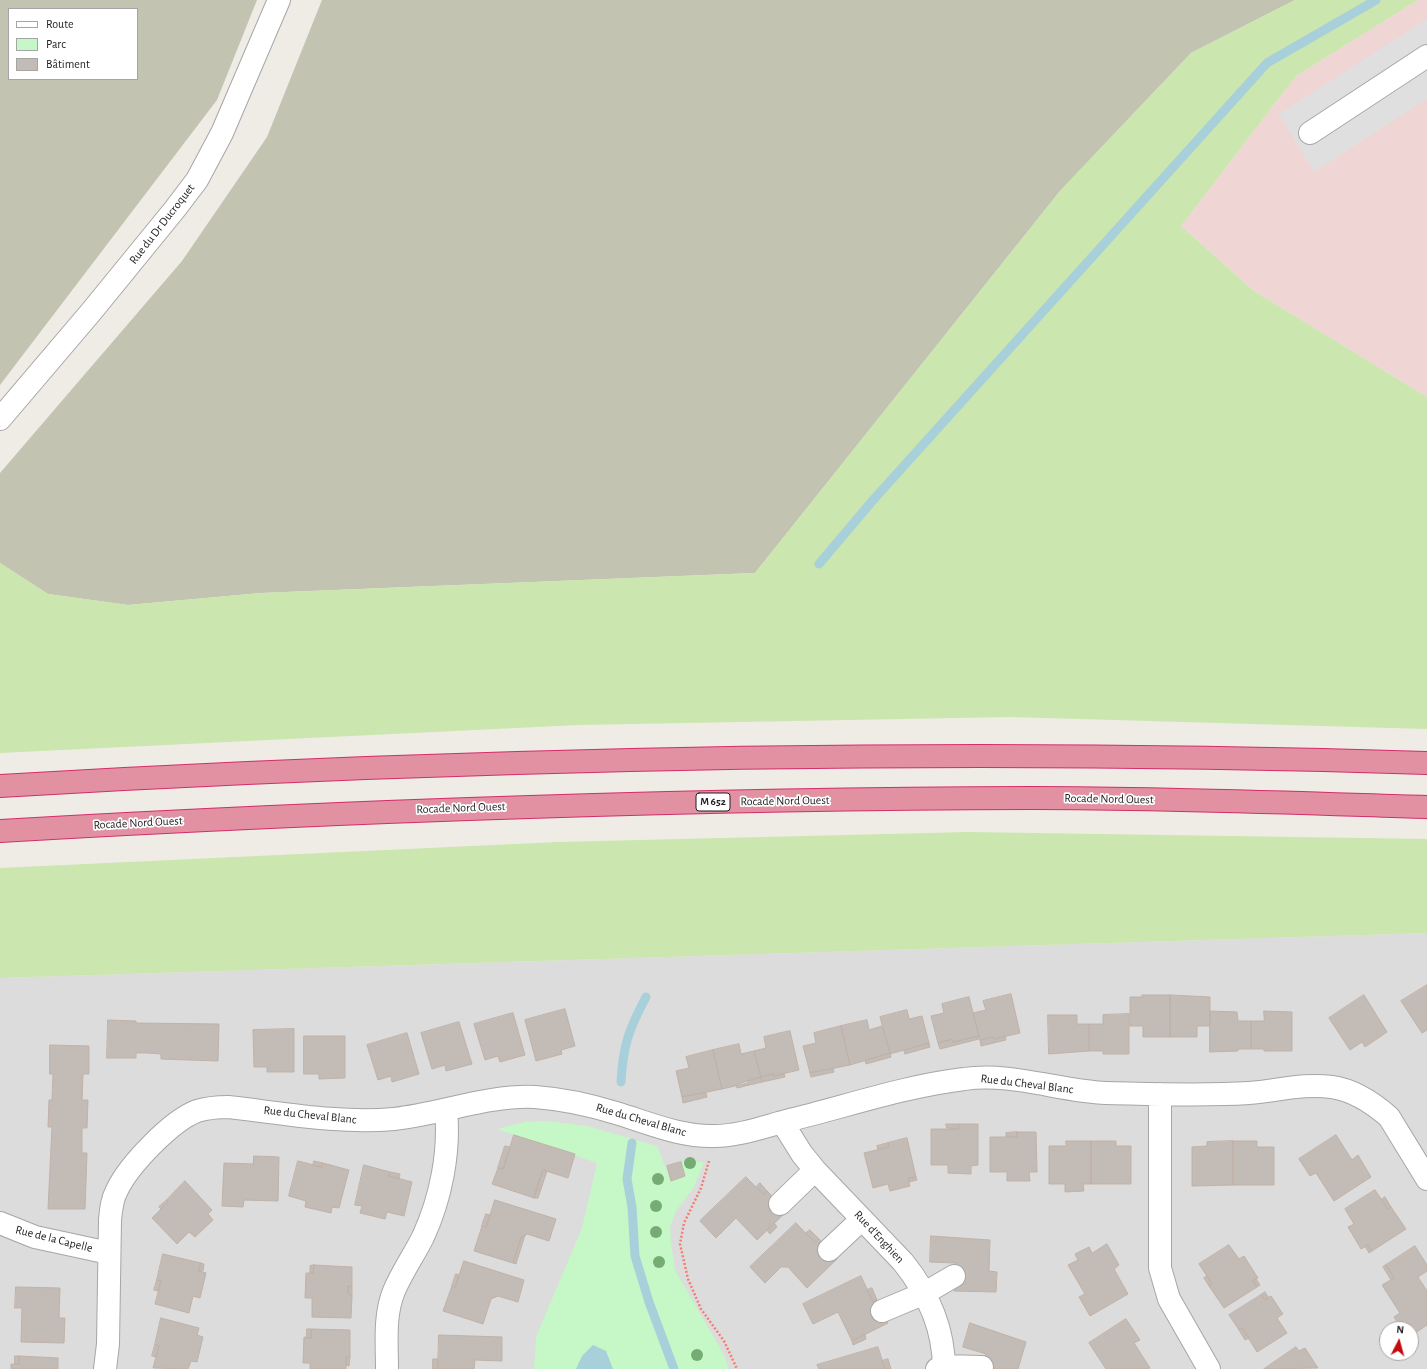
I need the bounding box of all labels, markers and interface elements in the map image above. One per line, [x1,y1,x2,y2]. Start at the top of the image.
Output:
legend [8,8,138,80]
text: Route [46,18,73,30]
text: Parc [46,38,66,50]
text: Bâtiment [46,58,90,70]
street label: Rue du Dr Ducroquet [126,181,198,267]
street label: Rocade Nord Ouest [1064,791,1154,807]
road number: M 652 [696,793,730,811]
street label: Rocade Nord Ouest [740,793,830,809]
street label: Rocade Nord Ouest [416,799,506,817]
street label: Rocade Nord Ouest [93,813,183,833]
street label: Rue du Cheval Blanc [980,1071,1074,1097]
street label: Rue du Cheval Blanc [594,1100,688,1140]
street label: Rue du Cheval Blanc [263,1103,357,1127]
street label: Rue d'Enghien [851,1208,907,1266]
street label: Rue de la Capelle [14,1222,94,1256]
north arrow [1379,1321,1419,1361]
text: N [1396,1324,1405,1335]

